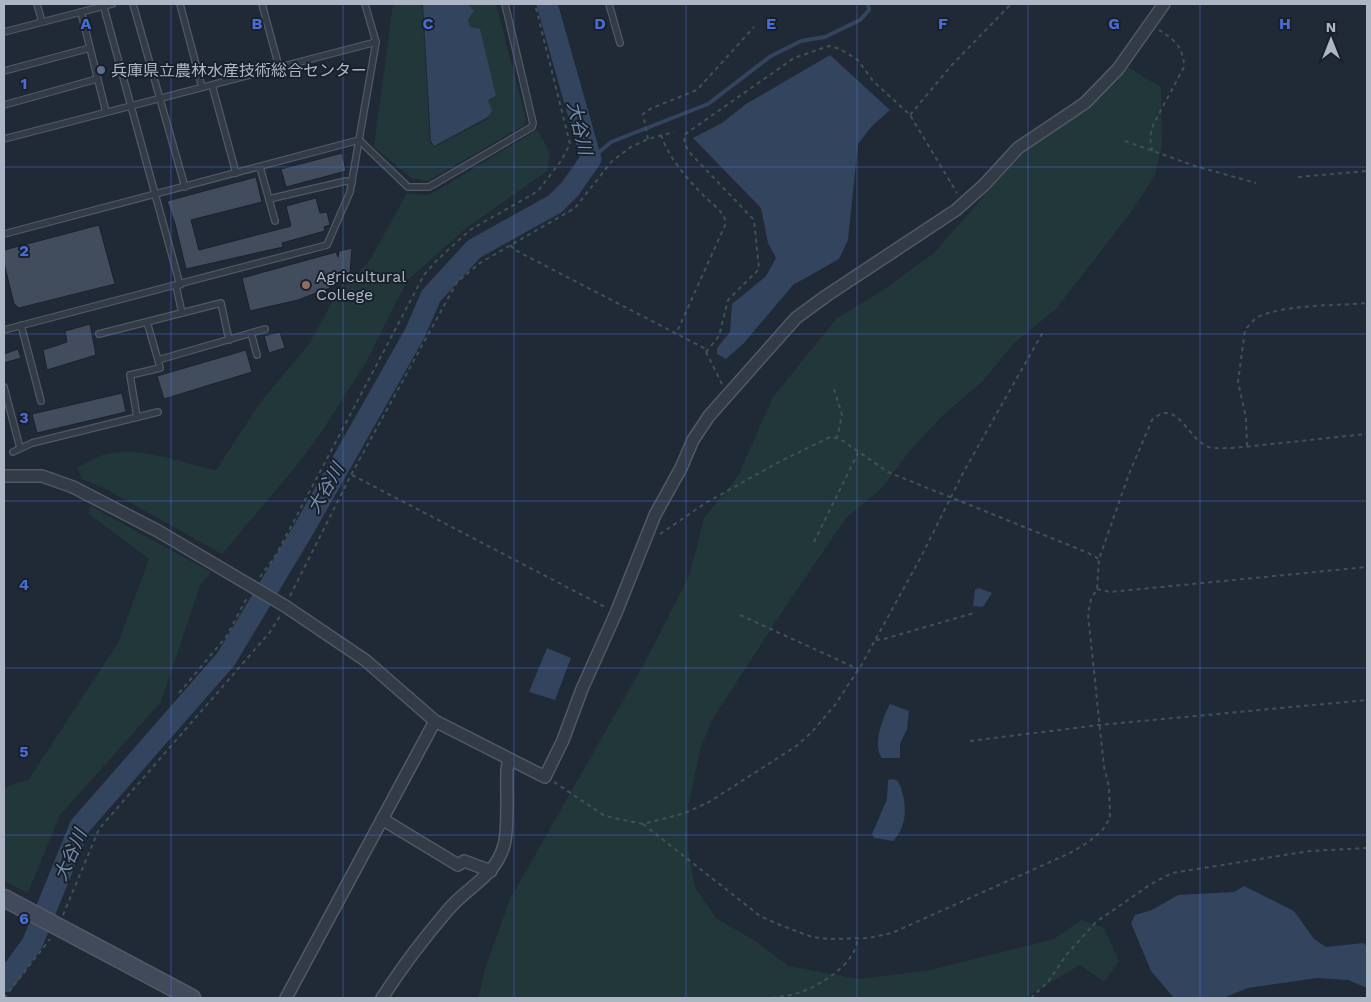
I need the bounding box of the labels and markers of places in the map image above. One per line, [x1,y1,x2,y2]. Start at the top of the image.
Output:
place label: 兵庫県立農林水産技術総合センター [111,61,367,80]
marker: 兵庫県立農林水産技術総合センター [95,64,107,76]
place label: Agricultural College [316,267,406,304]
marker: Agricultural College [300,279,312,291]

